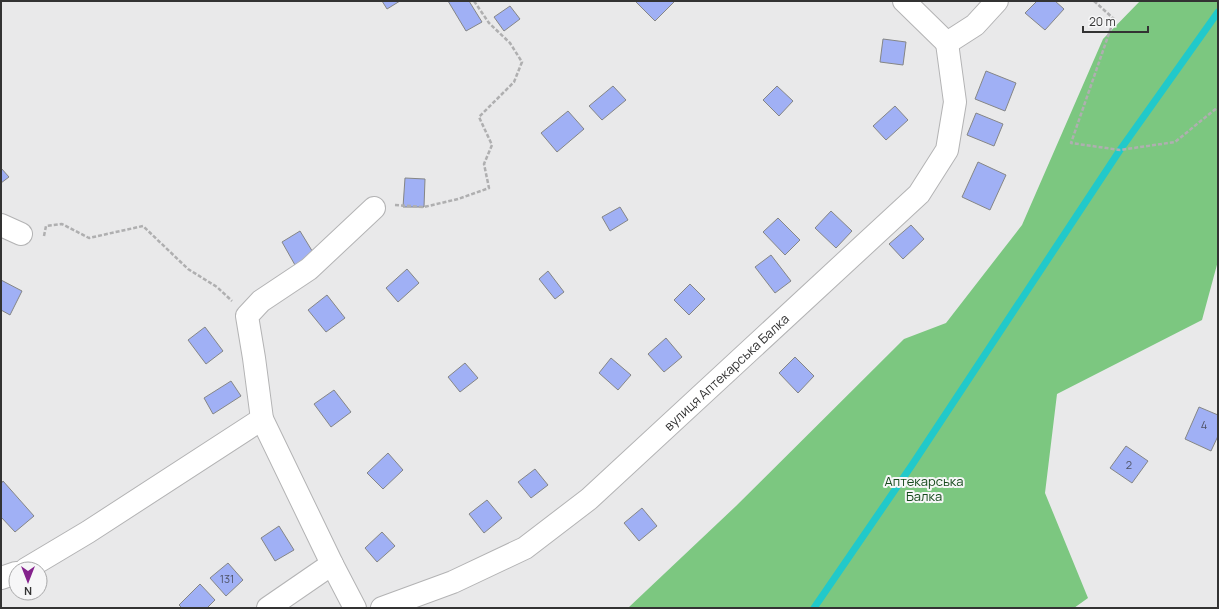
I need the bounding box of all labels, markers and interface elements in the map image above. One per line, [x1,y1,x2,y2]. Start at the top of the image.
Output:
scale bar [1083,8,1148,34]
text: 20 m [1089,13,1116,30]
street label: вулиця Аптекарська Балка [660,310,793,434]
house number: 4 [1201,417,1207,432]
house number: 2 [1126,457,1132,472]
park label: Аптекарська Балка [885,472,964,505]
north arrow [8,561,48,601]
house number: 131 [220,571,234,586]
text: N [24,584,32,599]

